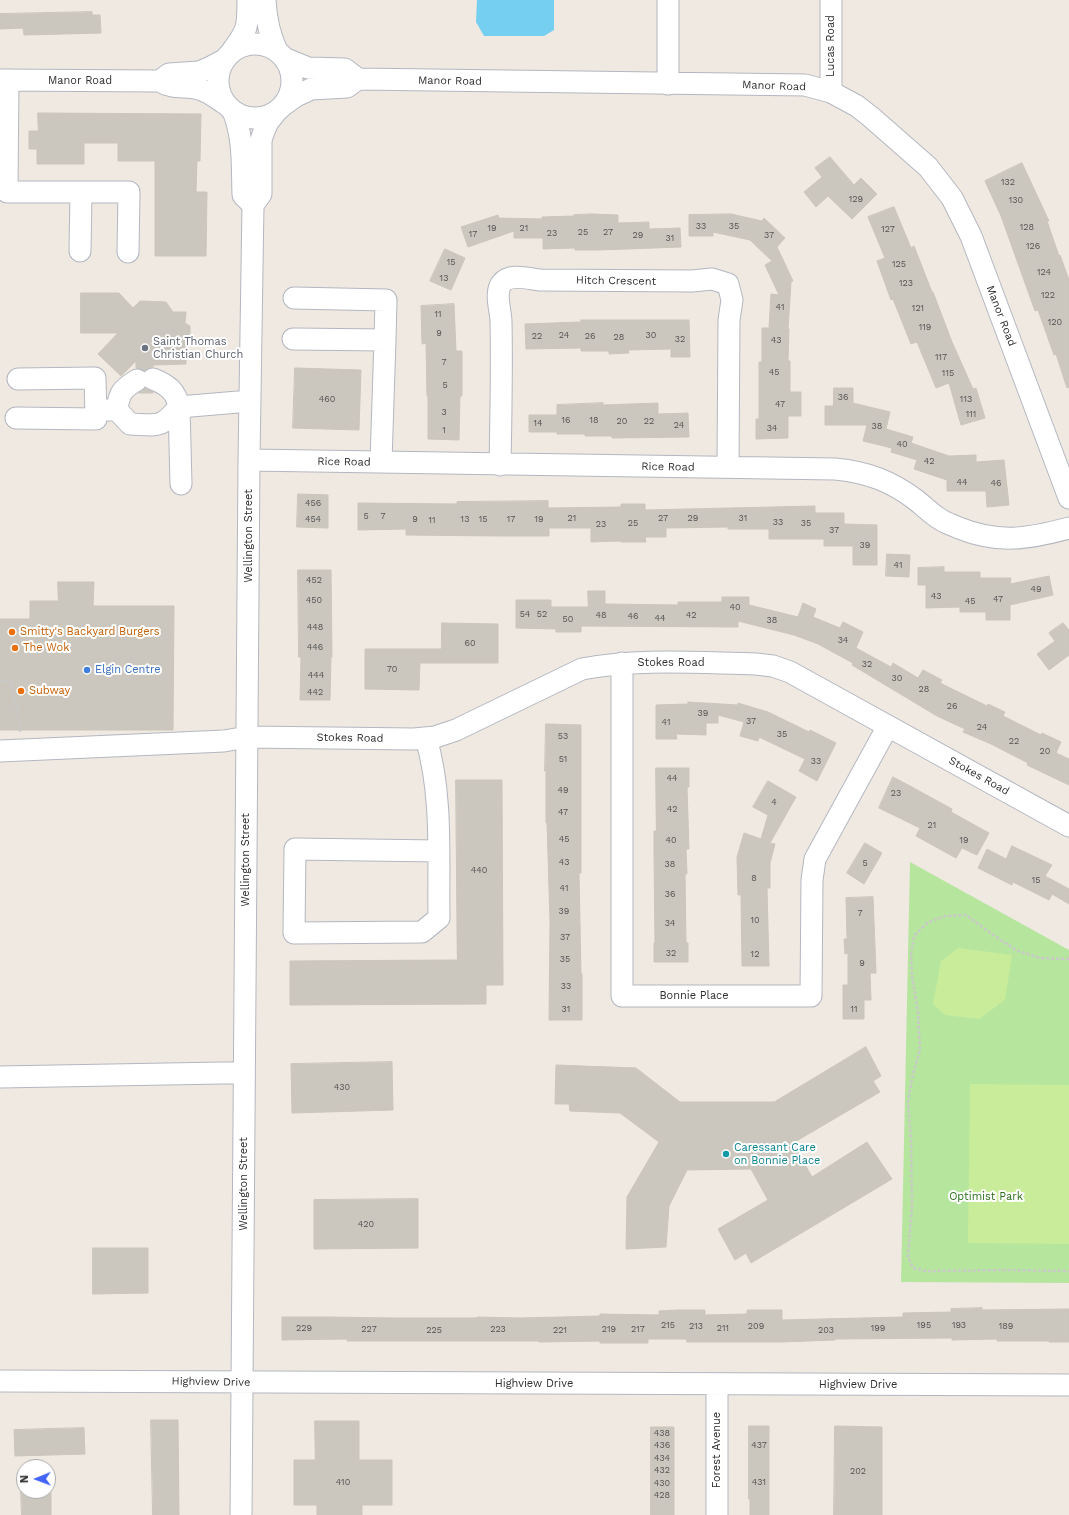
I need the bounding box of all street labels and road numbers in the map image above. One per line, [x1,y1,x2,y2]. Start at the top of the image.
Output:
street label: Lucas Road [824,15,838,77]
street label: Manor Road [48,74,112,88]
street label: Manor Road [418,74,482,88]
street label: Manor Road [742,78,806,94]
street label: Hitch Crescent [576,274,656,288]
street label: Manor Road [983,284,1019,348]
street label: Rice Road [317,455,371,469]
street label: Rice Road [641,460,695,474]
street label: Wellington Street [242,489,256,583]
street label: Stokes Road [637,656,705,670]
street label: Stokes Road [316,731,384,745]
street label: Stokes Road [946,754,1012,798]
street label: Wellington Street [239,813,253,907]
street label: Bonnie Place [659,989,729,1003]
street label: Wellington Street [237,1137,251,1231]
street label: Highview Drive [172,1375,250,1389]
street label: Highview Drive [495,1377,573,1391]
street label: Highview Drive [819,1378,897,1392]
street label: Forest Avenue [710,1412,724,1488]

